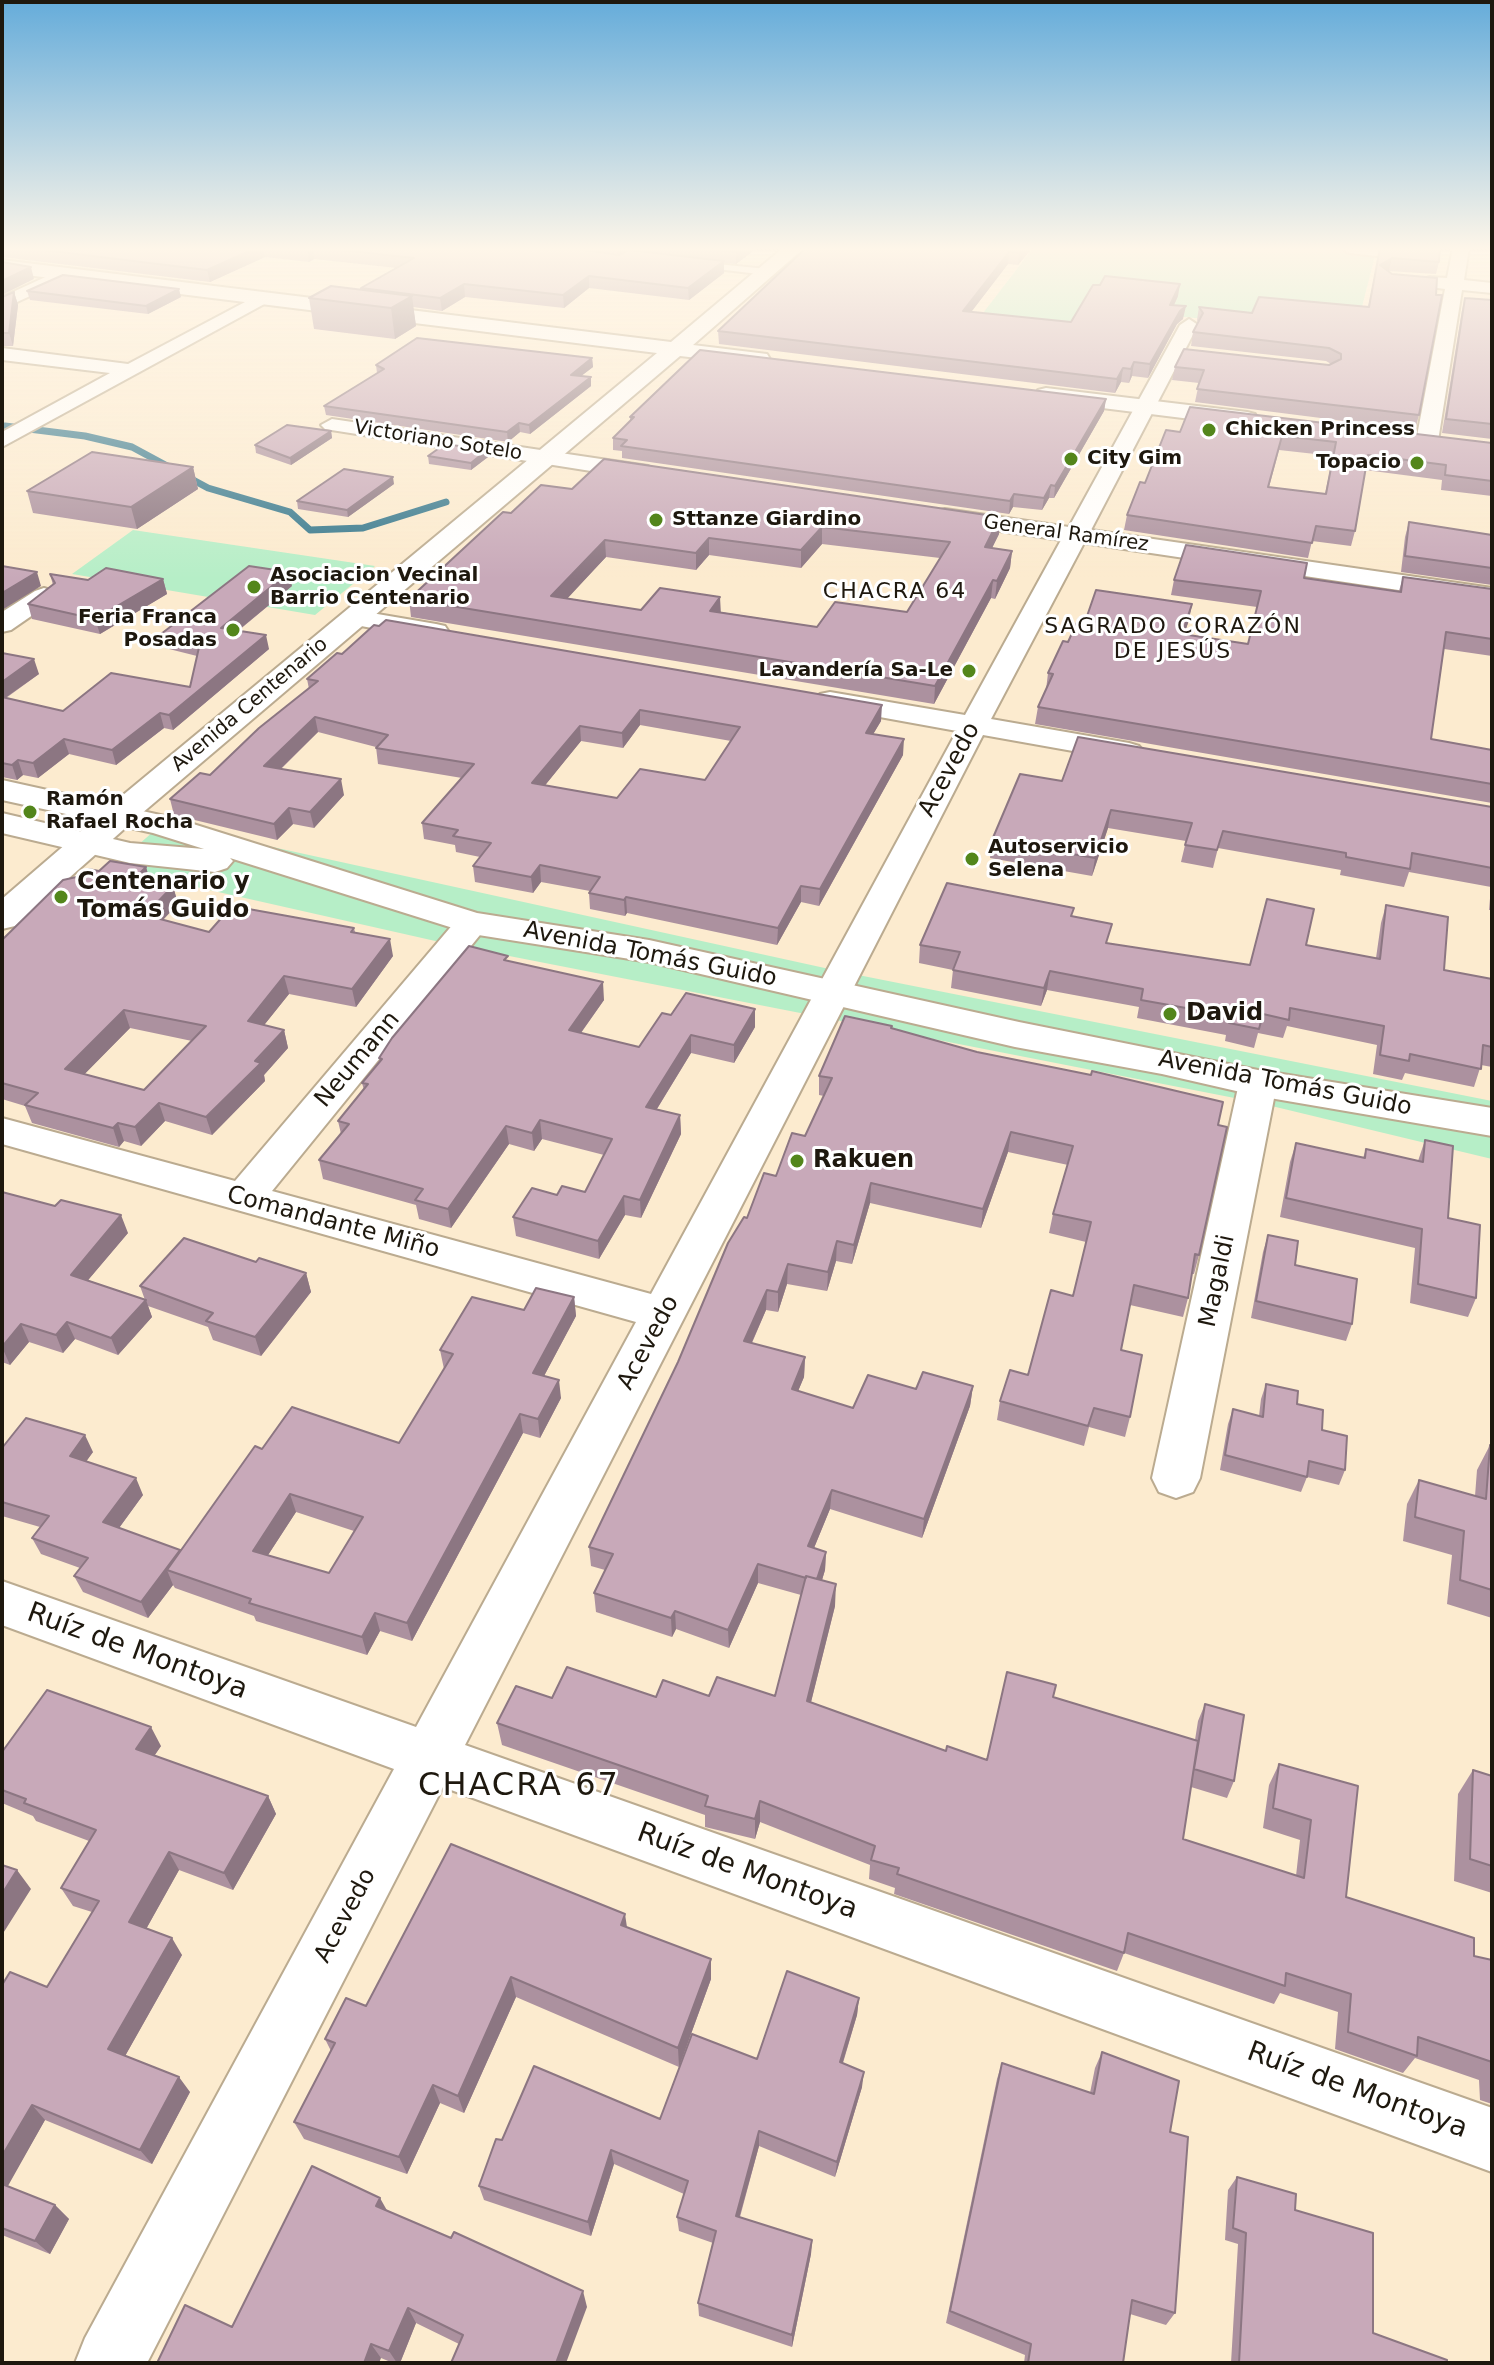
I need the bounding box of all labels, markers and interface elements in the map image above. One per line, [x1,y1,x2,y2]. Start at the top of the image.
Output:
street label: Victoriano Sotelo [352,416,524,466]
place label: Chicken Princess [1225,418,1415,442]
marker: Chicken Princess [1200,421,1218,439]
place label: City Gim [1087,447,1182,471]
marker: City Gim [1062,450,1080,468]
place label: Topacio [1316,451,1401,475]
marker: Topacio [1408,454,1426,472]
place label: Sttanze Giardino [672,508,861,532]
marker: Sttanze Giardino [647,511,665,529]
street label: General Ramírez [982,511,1150,557]
place label: Asociacion Vecinal Barrio Centenario [270,564,478,611]
marker: Asociacion Vecinal Barrio Centenario [245,578,263,596]
district label: CHACRA 64 [823,579,967,605]
place label: Feria Franca Posadas [78,606,217,653]
district label: SAGRADO CORAZÓN DE JESÚS [1044,614,1302,666]
marker: Feria Franca Posadas [224,621,242,639]
street label: Avenida Centenario [167,633,333,777]
place label: Lavandería Sa-Le [758,659,953,683]
marker: Lavandería Sa-Le [960,662,978,680]
street label: Acevedo [913,718,987,822]
place label: Ramón Rafael Rocha [46,788,193,835]
marker: Ramón Rafael Rocha [21,803,39,821]
place label: Autoservicio Selena [988,836,1129,883]
marker: Autoservicio Selena [963,850,981,868]
place label: Centenario y Tomás Guido [77,869,250,925]
marker: Centenario y Tomás Guido [52,888,70,906]
street label: Avenida Tomás Guido [521,916,779,994]
place label: David [1186,1000,1263,1028]
marker: David [1161,1005,1179,1023]
street label: Neumann [310,1006,406,1114]
street label: Avenida Tomás Guido [1156,1045,1414,1123]
place label: Rakuen [813,1147,914,1175]
marker: Rakuen [788,1152,806,1170]
street label: Comandante Miño [224,1181,442,1265]
street label: Magaldi [1194,1232,1242,1330]
street label: Acevedo [612,1291,686,1395]
street label: Ruíz de Montoya [22,1597,252,1707]
district label: CHACRA 67 [418,1768,620,1806]
street label: Ruíz de Montoya [632,1817,862,1927]
street label: Acevedo [309,1864,383,1968]
street label: Ruíz de Montoya [1242,2036,1472,2146]

